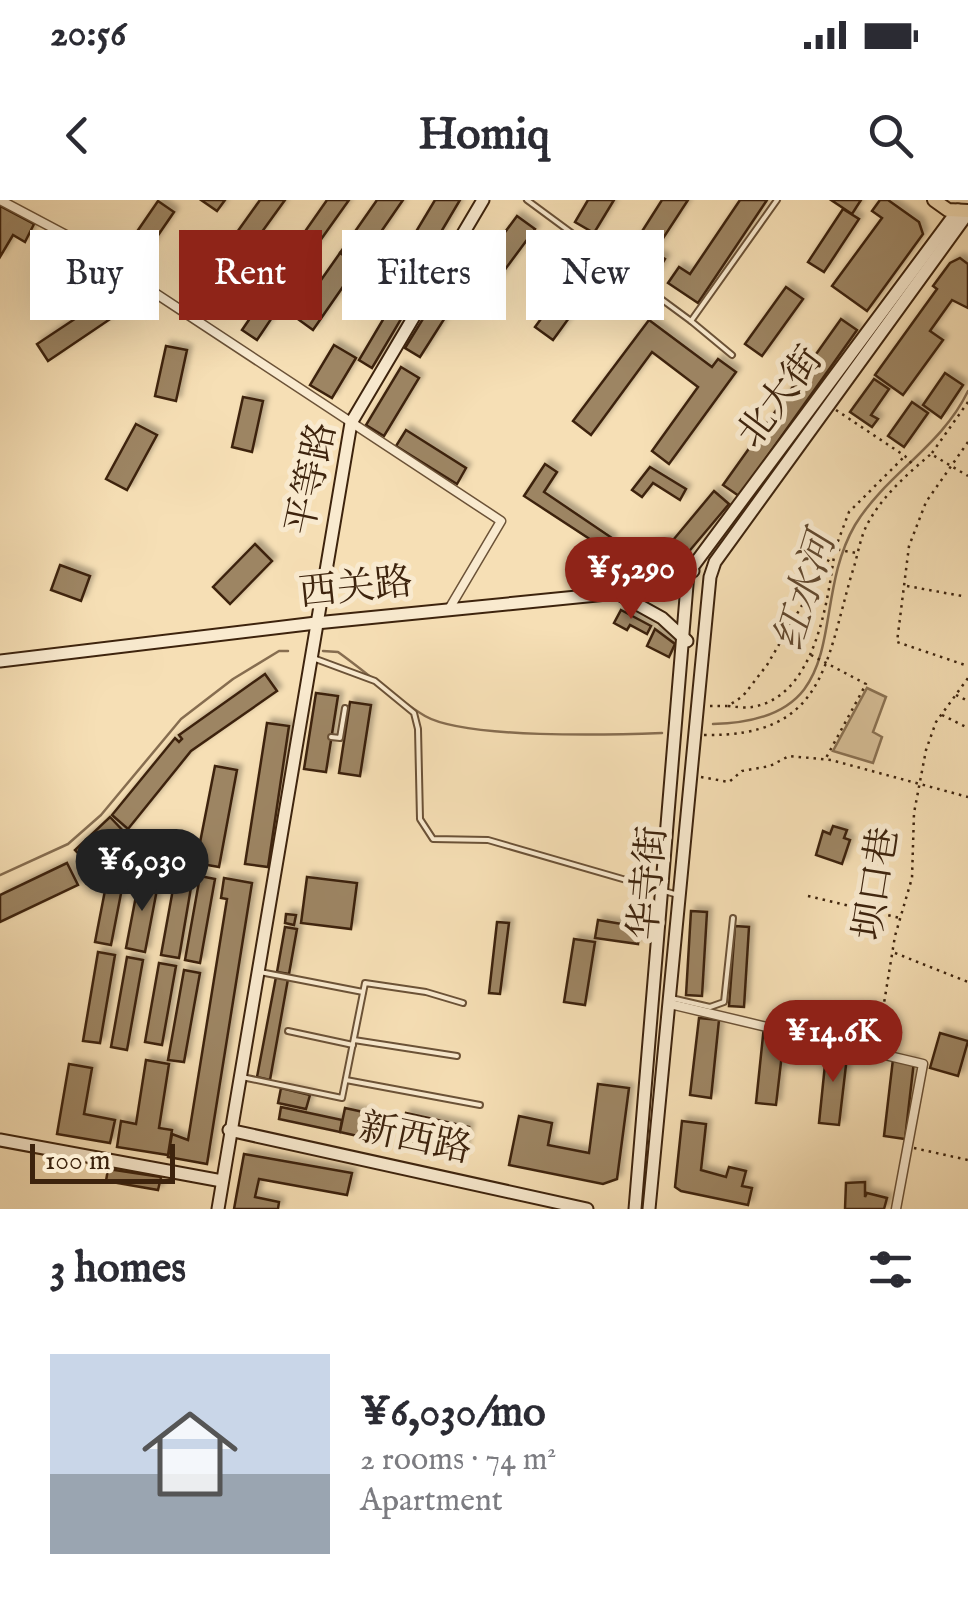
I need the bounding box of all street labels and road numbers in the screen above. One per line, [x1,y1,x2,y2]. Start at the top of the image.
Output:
street label: 北大街 [728,338,834,458]
street label: 平等路 [278,418,348,540]
street label: 西关路 [297,559,415,619]
street label: 华寺街 [621,824,679,942]
street label: 坝口巷 [845,824,911,944]
street label: 新西路 [354,1105,476,1175]

